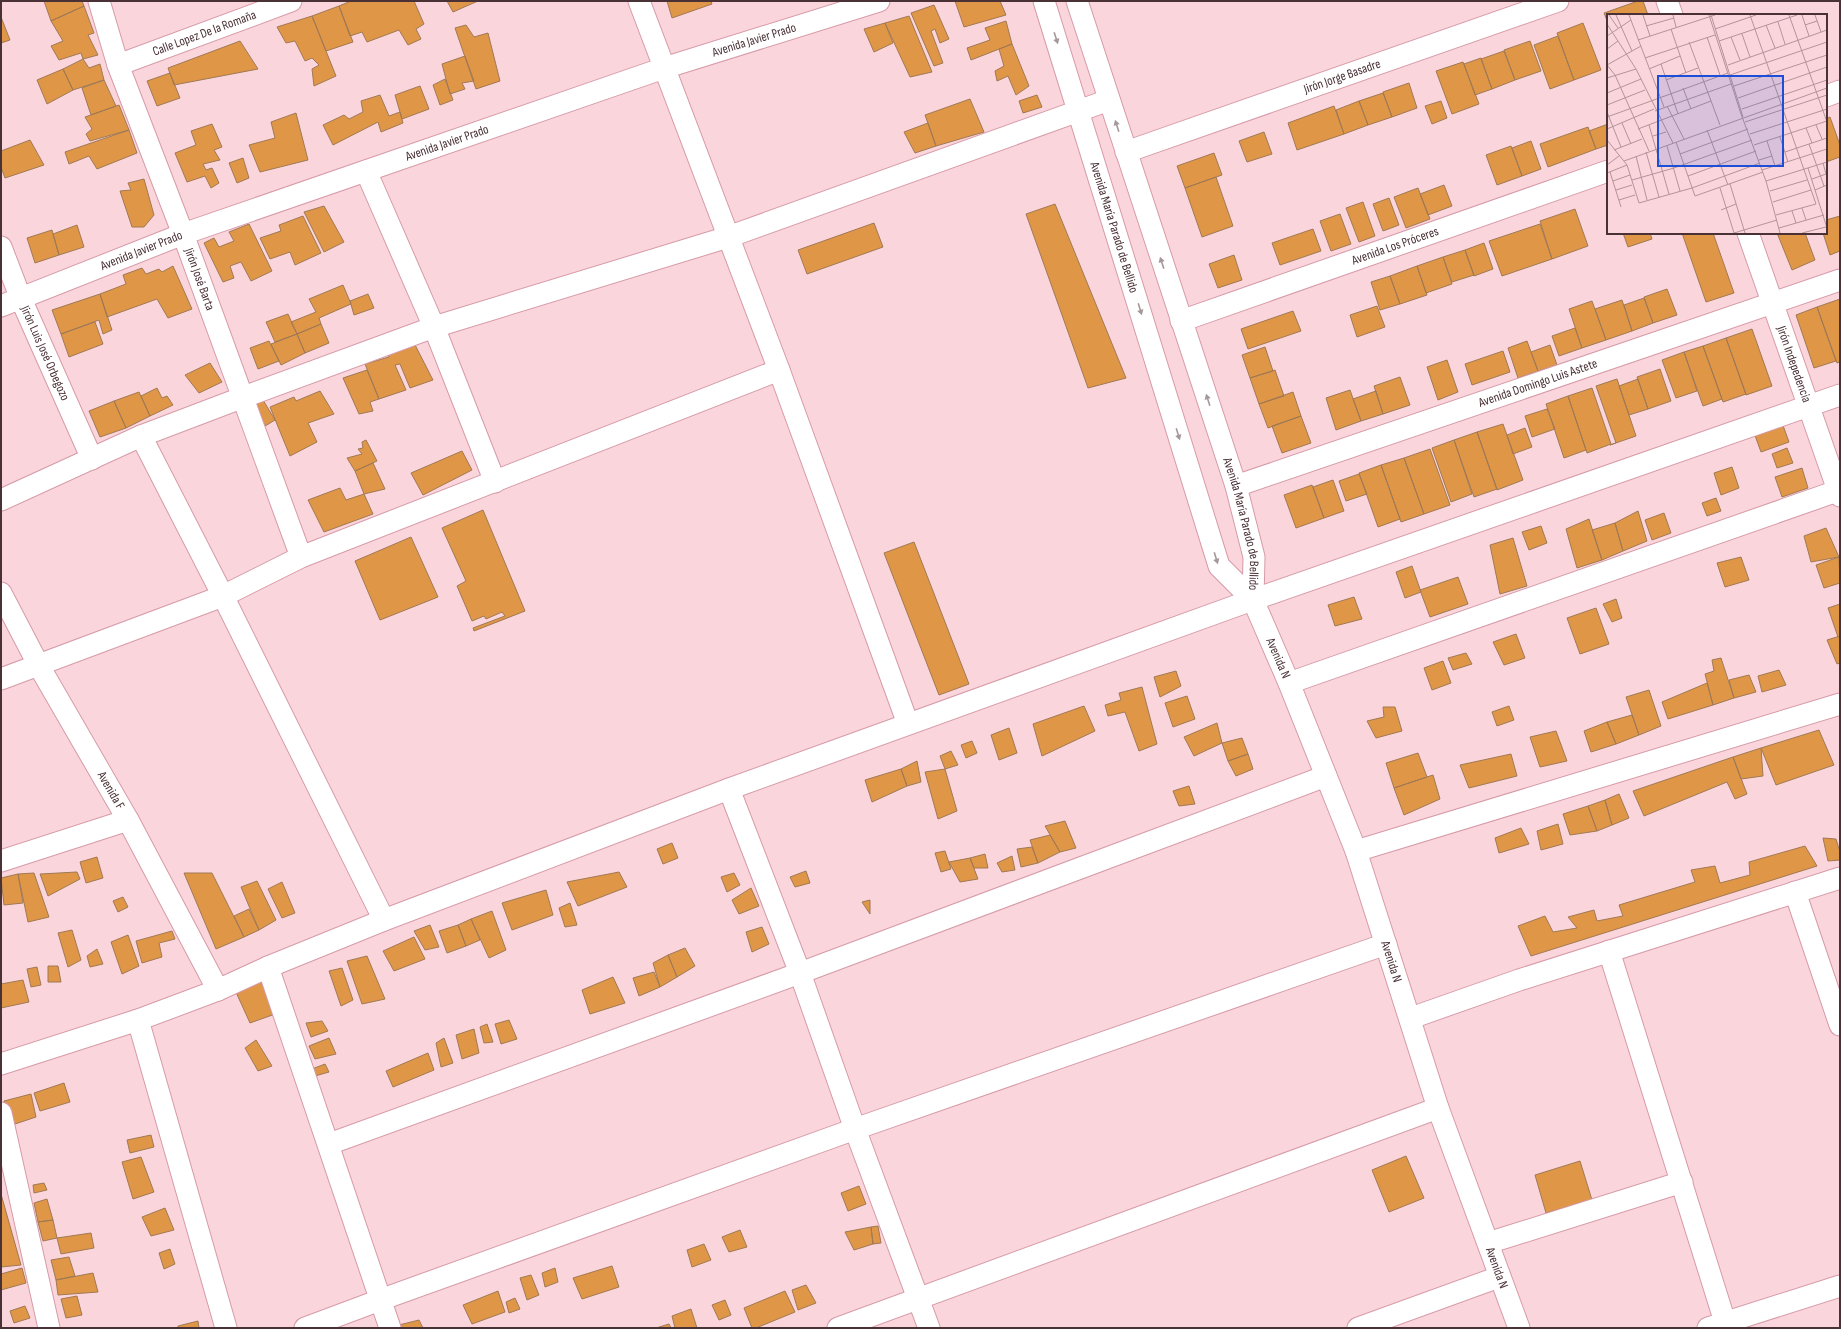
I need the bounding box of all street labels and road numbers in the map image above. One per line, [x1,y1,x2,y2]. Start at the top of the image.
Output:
street label: Calle Lopez De la Romaña [150,7,258,60]
street label: Avenida Javier Prado [709,19,798,61]
street label: Jirón Jorge Basadre [1301,56,1383,98]
street label: Avenida Javier Prado [402,121,491,165]
street label: Avenida María Parado de Bellido [1086,159,1142,295]
street label: Avenida Los Próceres [1349,223,1441,269]
street label: Avenida Javier Prado [97,227,185,274]
street label: Jirón José Barta [180,245,218,313]
street label: Jirón Luis José Orbegozo [17,302,73,403]
street label: Jirón Indepedencia [1773,323,1815,405]
street label: Avenida Domingo Luis Astete [1475,355,1600,411]
street label: Avenida María Parado de Bellido [1219,455,1262,591]
street label: Avenida N [1262,634,1294,681]
street label: Avenida F [93,768,128,812]
street label: Avenida N [1377,938,1405,984]
street label: Avenida N [1482,1244,1512,1291]

